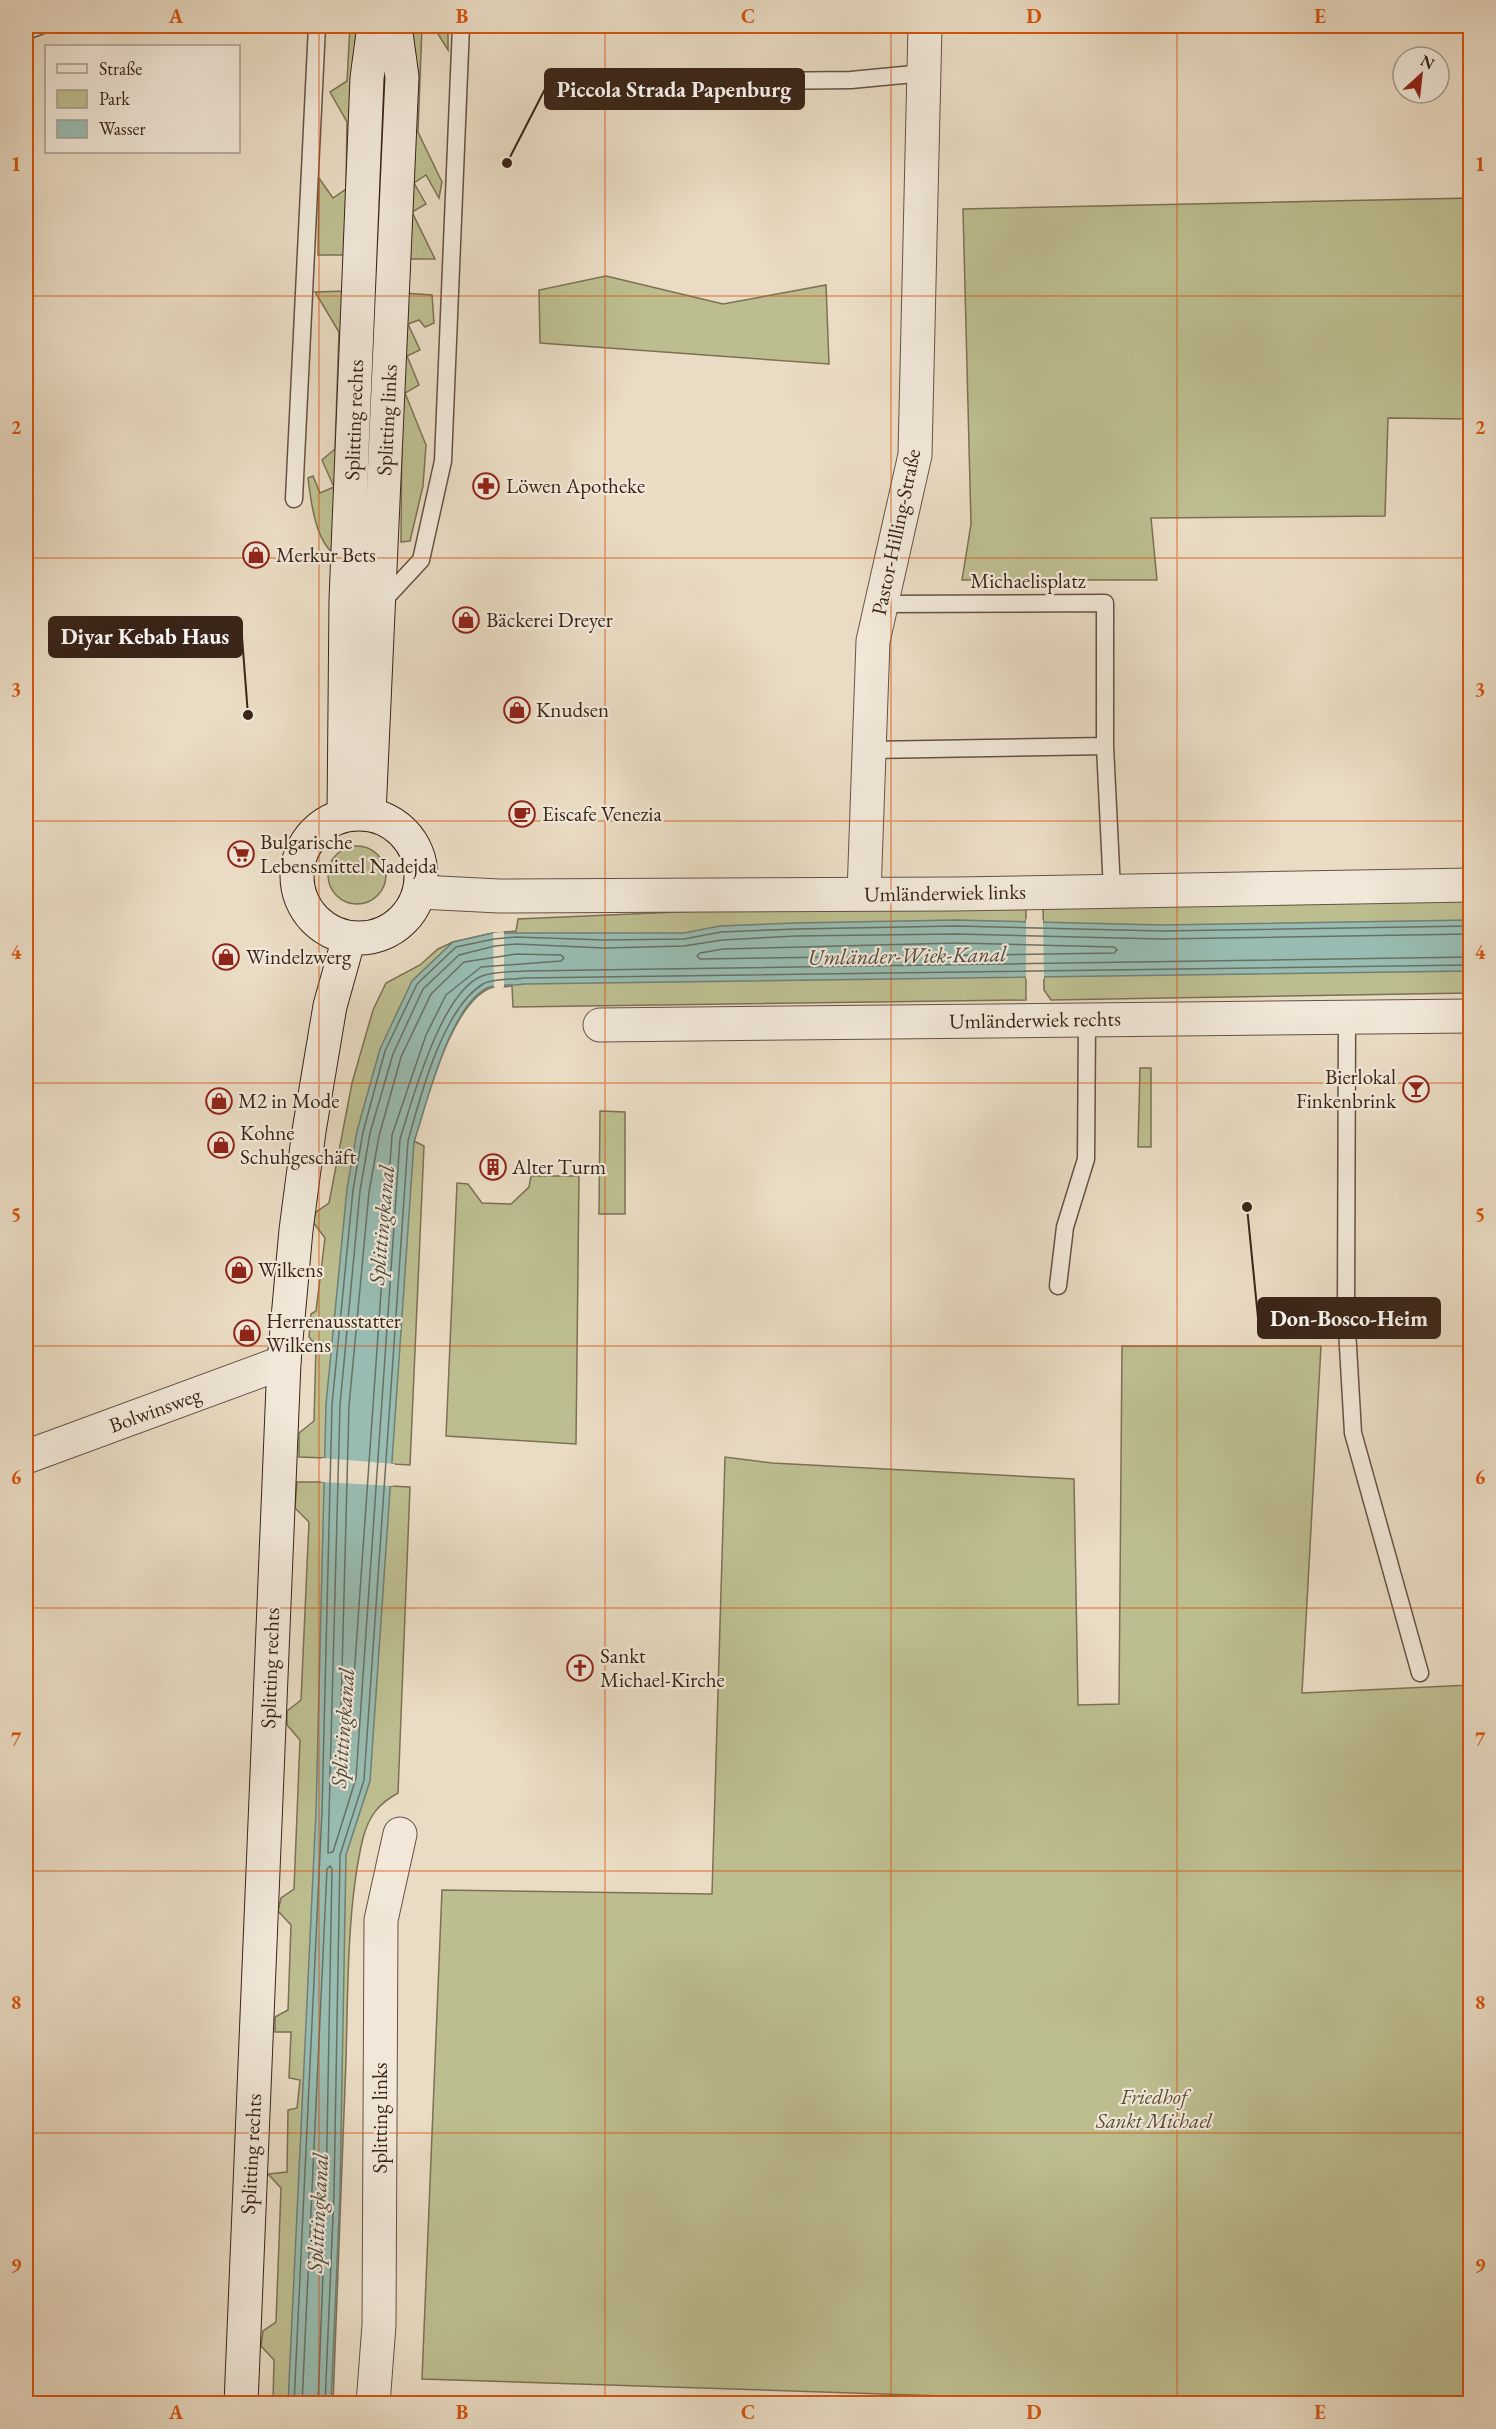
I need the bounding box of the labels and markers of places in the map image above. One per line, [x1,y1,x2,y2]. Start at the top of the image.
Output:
callout: Piccola Strada Papenburg [545,69,804,109]
pharmacy icon: Löwen Apotheke [471,471,501,501]
place label: Löwen Apotheke [506,472,645,499]
shop icon: Merkur Bets [241,540,271,570]
place label: Merkur Bets [276,541,376,568]
shop icon: Bäckerei Dreyer [451,605,481,635]
place label: Bäckerei Dreyer [486,606,613,633]
callout: Diyar Kebab Haus [49,617,242,657]
shop icon: Knudsen [502,695,532,725]
place label: Knudsen [536,696,609,723]
cafe icon: Eiscafe Venezia [507,799,537,829]
place label: Eiscafe Venezia [542,800,662,827]
place label: Bulgarische Lebensmittel Nadejda [260,828,438,879]
supermarket icon: Bulgarische Lebensmittel Nadejda [226,839,256,869]
shop icon: Windelzwerg [211,942,241,972]
place label: Windelzwerg [246,943,352,970]
place label: Bierlokal Finkenbrink [1296,1063,1397,1114]
bar icon: Bierlokal Finkenbrink [1401,1074,1431,1104]
shop icon: M2 in Mode [204,1086,234,1116]
place label: M2 in Mode [238,1087,339,1114]
place label: Kohne Schuhgeschäft [240,1119,357,1170]
shop icon: Kohne Schuhgeschäft [206,1130,236,1160]
building icon: Alter Turm [478,1152,508,1182]
place label: Alter Turm [511,1153,606,1180]
shop icon: Wilkens [224,1255,254,1285]
place label: Wilkens [258,1256,323,1283]
callout: Don-Bosco-Heim [1258,1298,1440,1338]
place label: Herrenausstatter Wilkens [266,1307,401,1358]
shop icon: Herrenausstatter Wilkens [232,1318,262,1348]
place label: Sankt Michael-Kirche [600,1642,725,1693]
church icon: Sankt Michael-Kirche [565,1653,595,1683]

